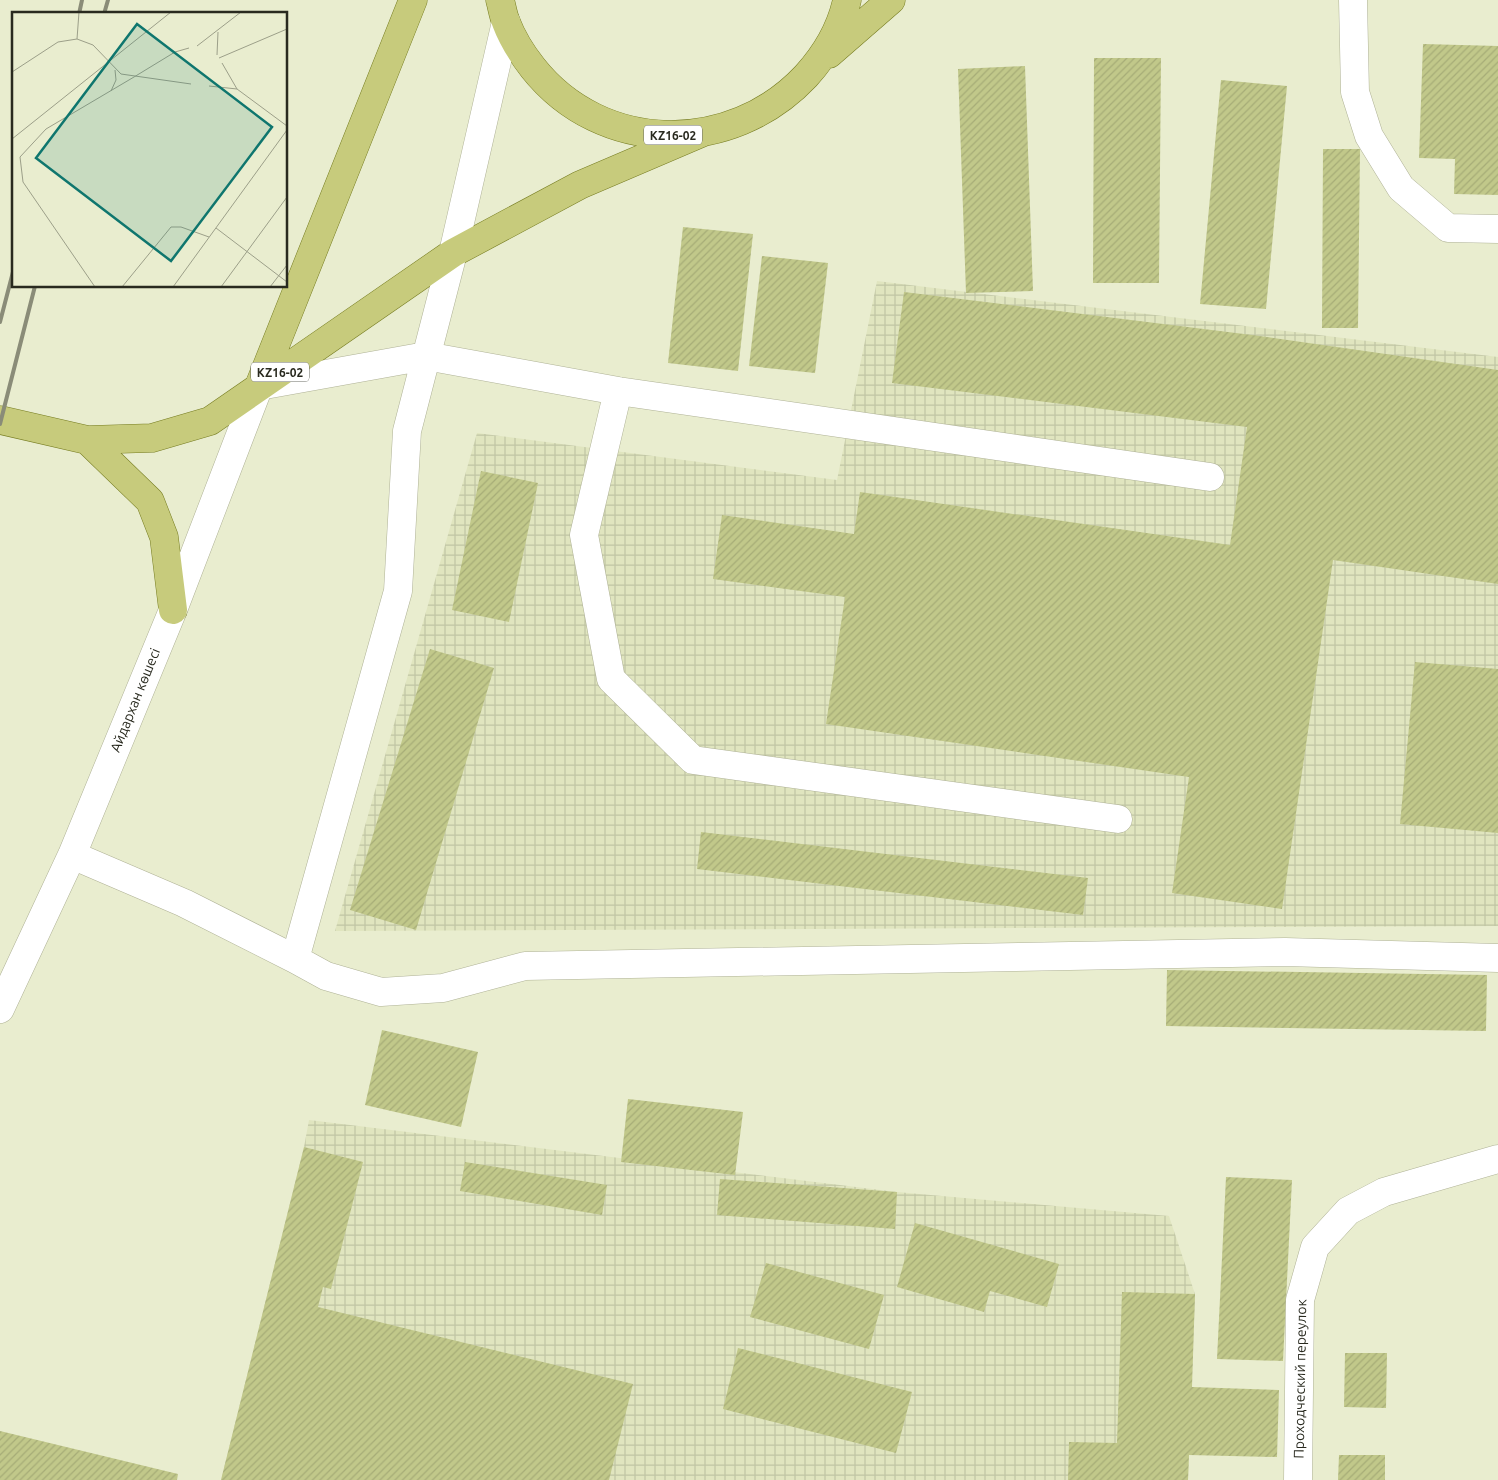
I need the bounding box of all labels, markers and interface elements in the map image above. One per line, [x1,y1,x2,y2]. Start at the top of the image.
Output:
inset map [12,12,288,288]
road number: KZ16-02 [644,126,702,144]
road number: KZ16-02 [251,362,309,382]
street label: Айдархан көшесі [107,646,163,754]
street label: Проходческий переулок [1291,1299,1309,1459]

